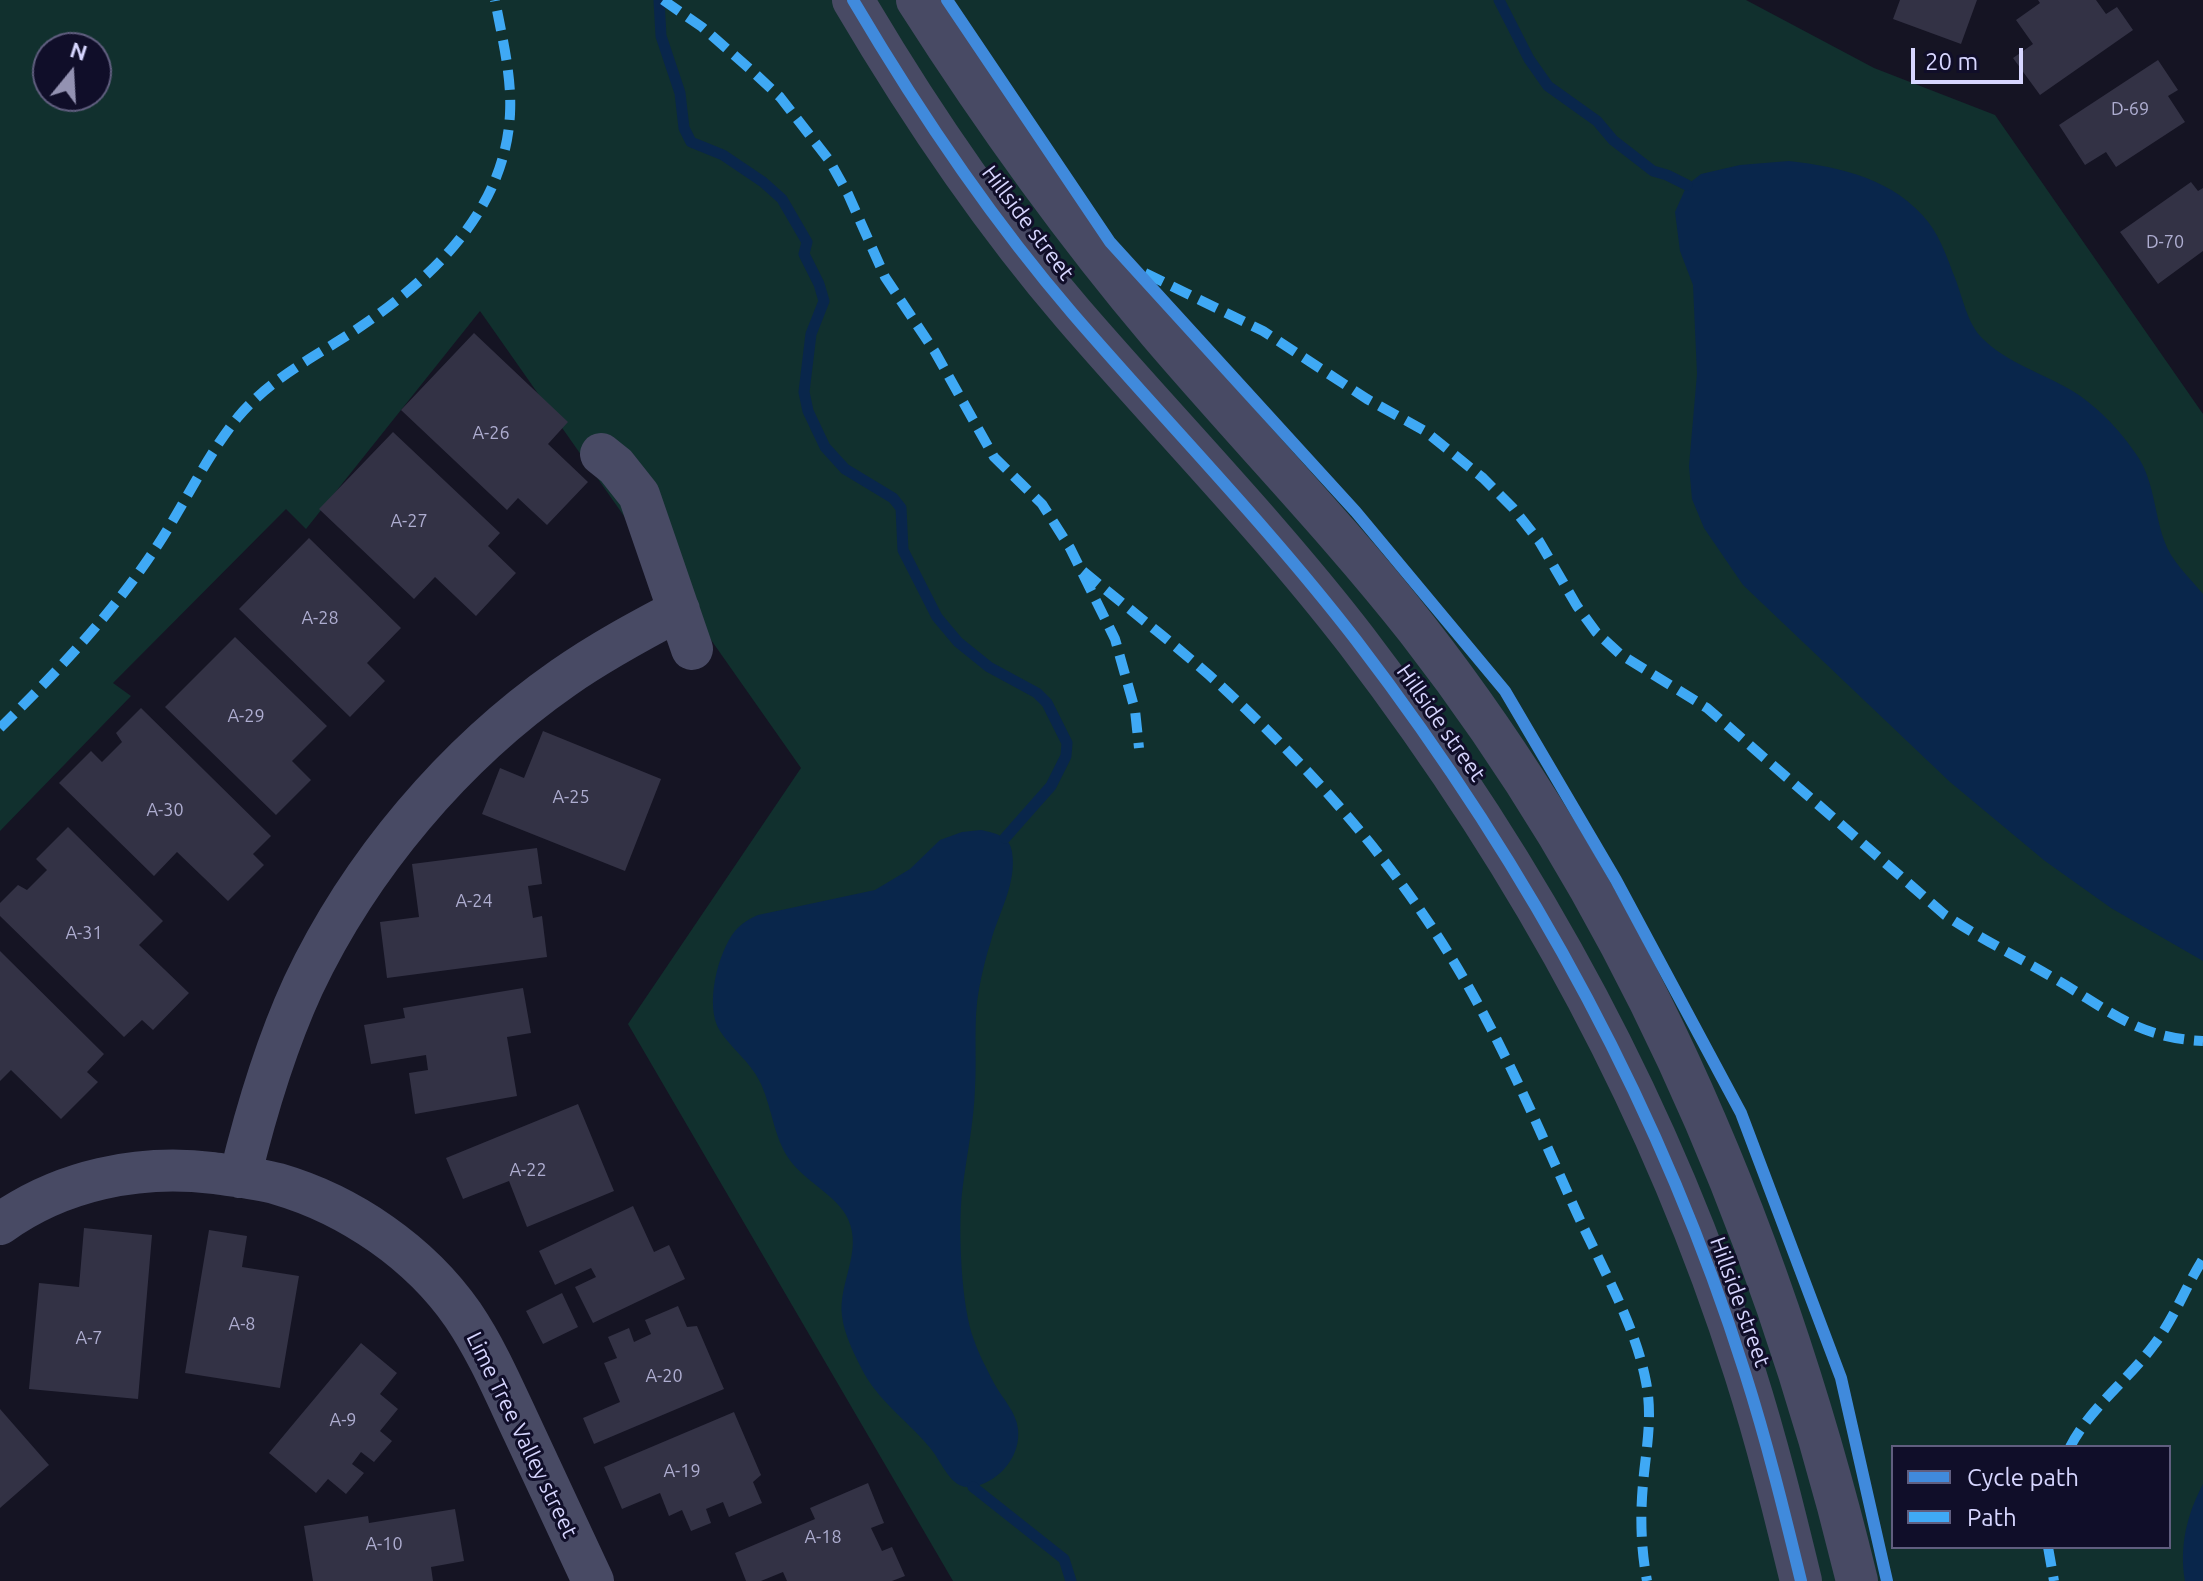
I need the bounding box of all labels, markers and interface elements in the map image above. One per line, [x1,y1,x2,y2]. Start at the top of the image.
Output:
north arrow [32,32,112,112]
scale bar [1915,32,2027,82]
text: N [67,36,91,65]
text: 20 m [1925,48,1978,75]
house number: D-69 [2111,98,2149,120]
street label: Hillside street [976,161,1080,285]
house number: D-70 [2146,231,2184,253]
house number: A-26 [472,422,510,444]
house number: A-27 [390,510,428,532]
house number: A-28 [301,607,339,629]
street label: Hillside street [1391,659,1491,787]
house number: A-29 [227,705,265,727]
house number: A-25 [552,786,590,808]
house number: A-30 [146,799,184,821]
house number: A-24 [455,890,493,912]
house number: A-31 [65,922,103,944]
house number: A-22 [509,1159,547,1181]
street label: Hillside street [1704,1233,1776,1371]
house number: A-8 [228,1313,256,1335]
house number: A-7 [75,1327,103,1349]
street label: Lime Tree Valley street [461,1328,583,1542]
house number: A-20 [645,1365,683,1387]
house number: A-9 [329,1409,357,1431]
legend [1891,1445,2171,1549]
house number: A-19 [663,1460,701,1482]
text: Cycle path [1967,1464,2079,1491]
text: Path [1967,1504,2017,1531]
house number: A-18 [804,1526,842,1548]
house number: A-10 [365,1533,403,1555]

